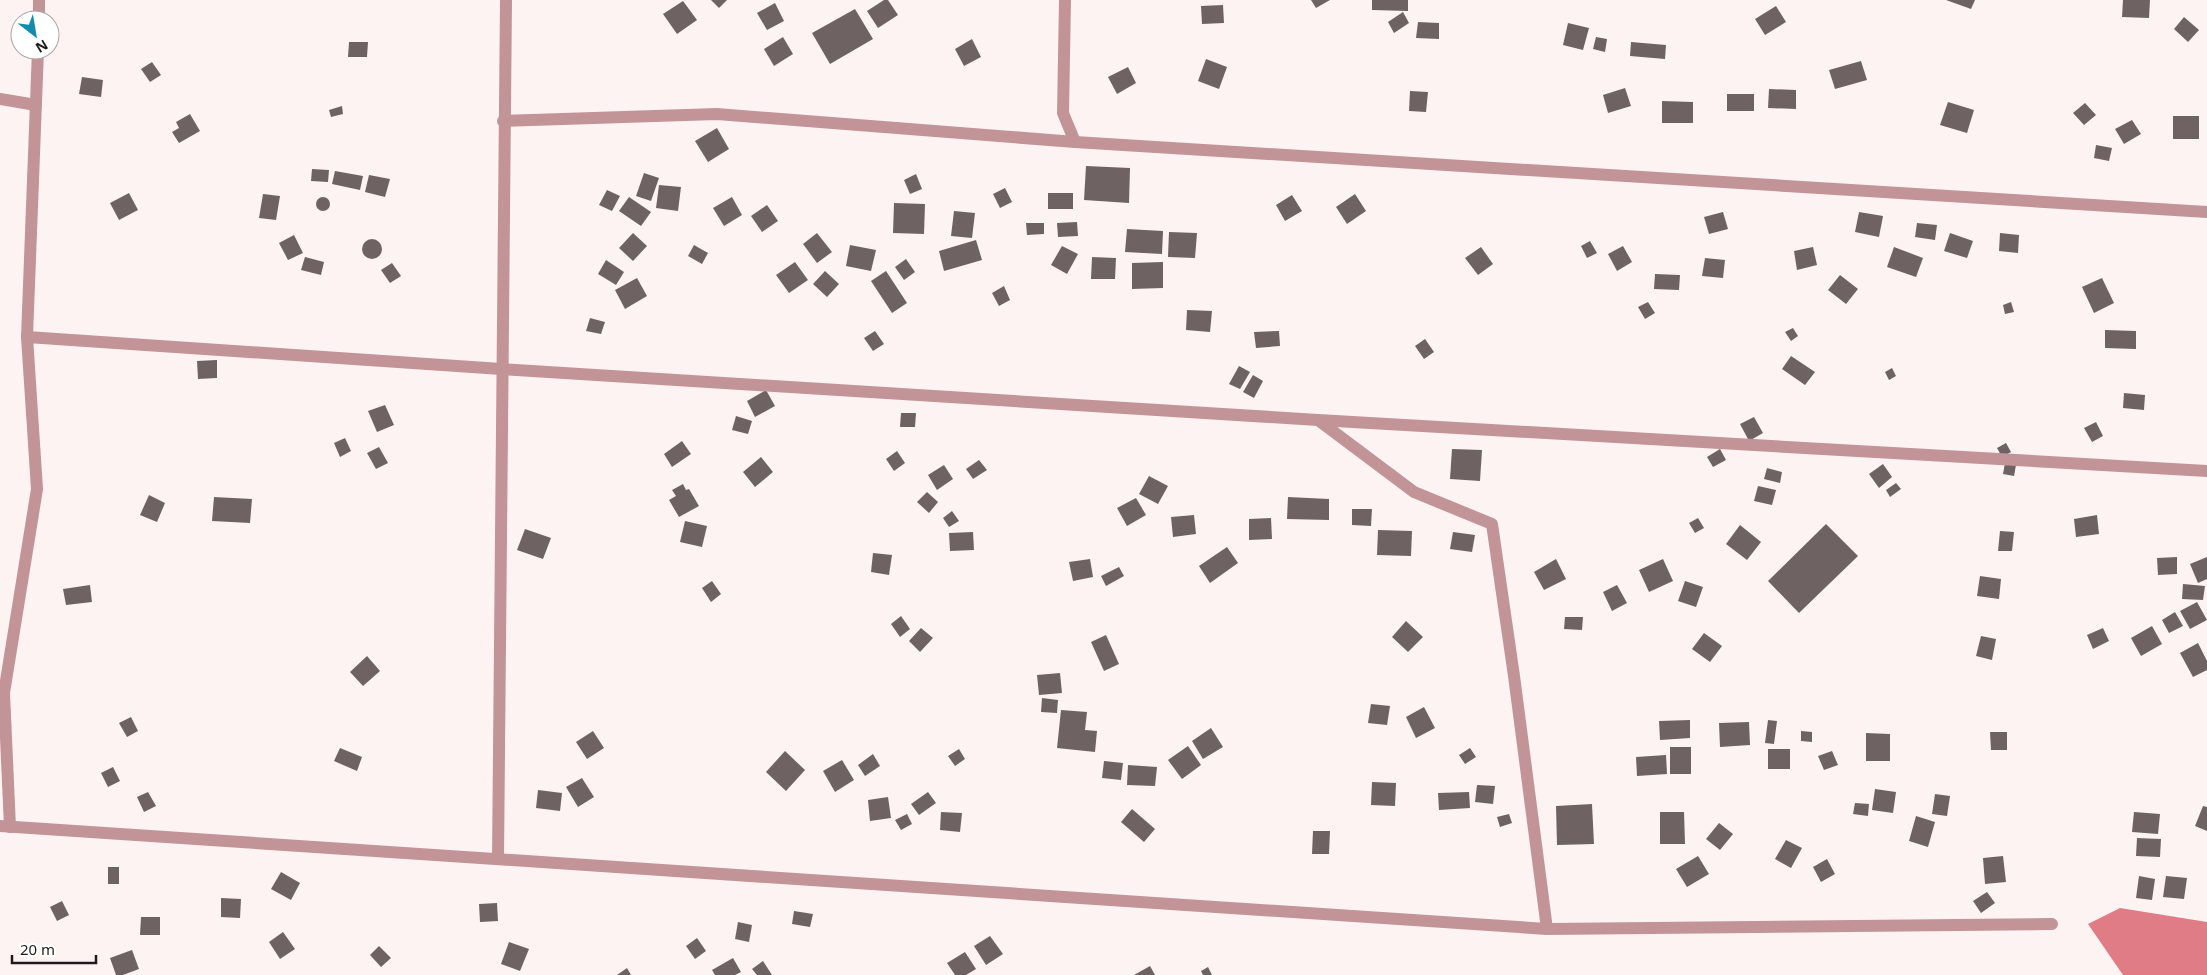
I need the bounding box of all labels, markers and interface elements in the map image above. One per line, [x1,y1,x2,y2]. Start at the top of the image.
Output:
north arrow [10,10,60,60]
text: N [32,35,52,58]
scale bar [12,932,96,964]
text: 20 m [20,939,55,959]

